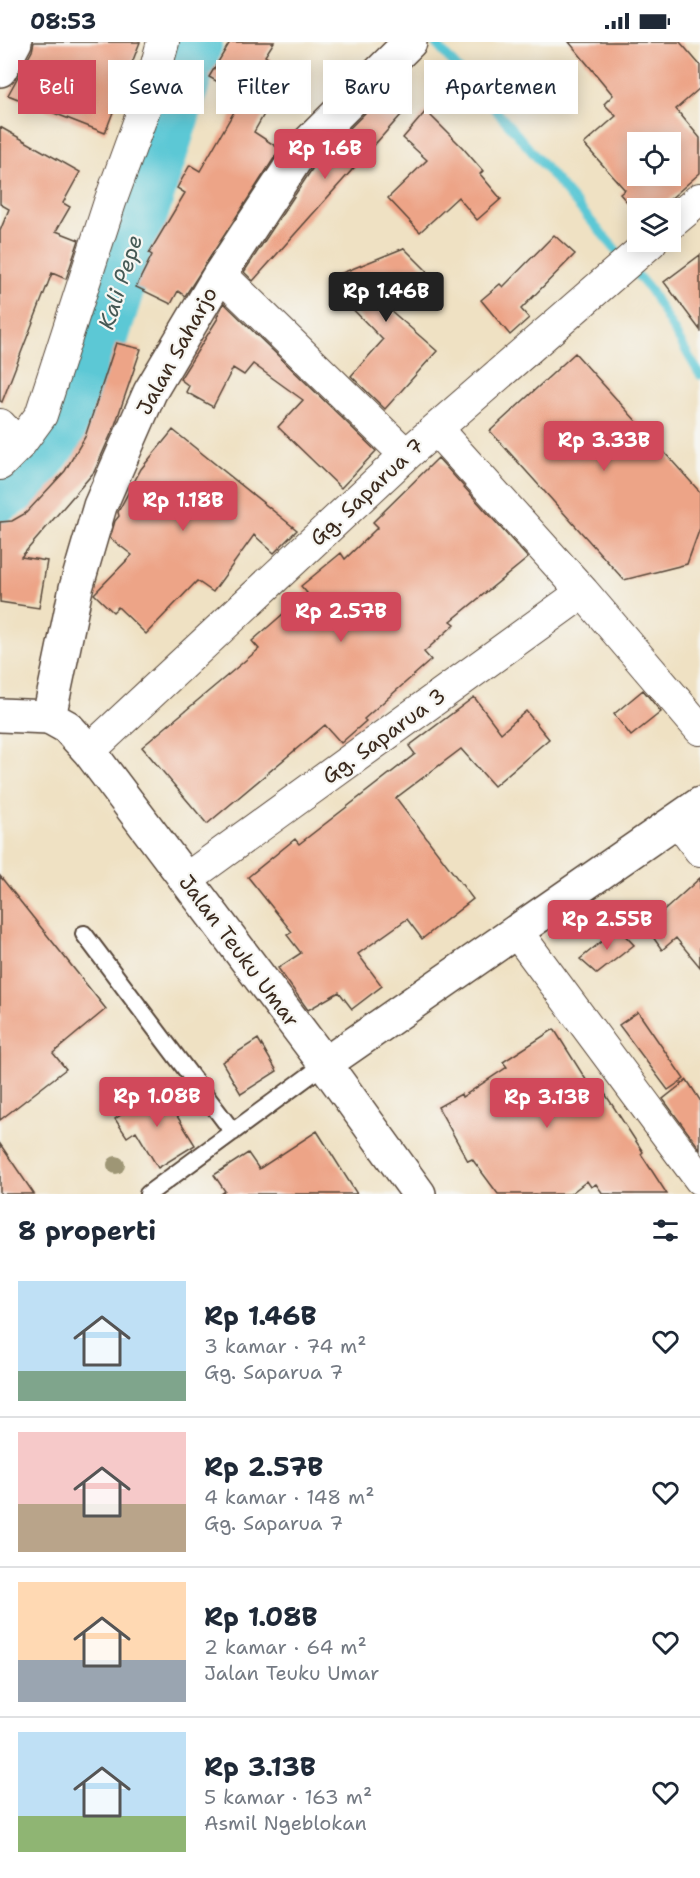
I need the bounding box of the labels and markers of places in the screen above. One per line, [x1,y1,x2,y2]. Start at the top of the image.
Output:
pin: Rp 1.6B [270,129,380,180]
pin: Rp 1.46B [324,272,448,323]
pin: Rp 3.33B [542,421,666,472]
pin: Rp 1.18B [121,481,245,532]
pin: Rp 2.57B [279,592,403,643]
pin: Rp 2.55B [545,900,669,951]
pin: Rp 1.08B [95,1077,219,1128]
pin: Rp 3.13B [485,1078,609,1129]

